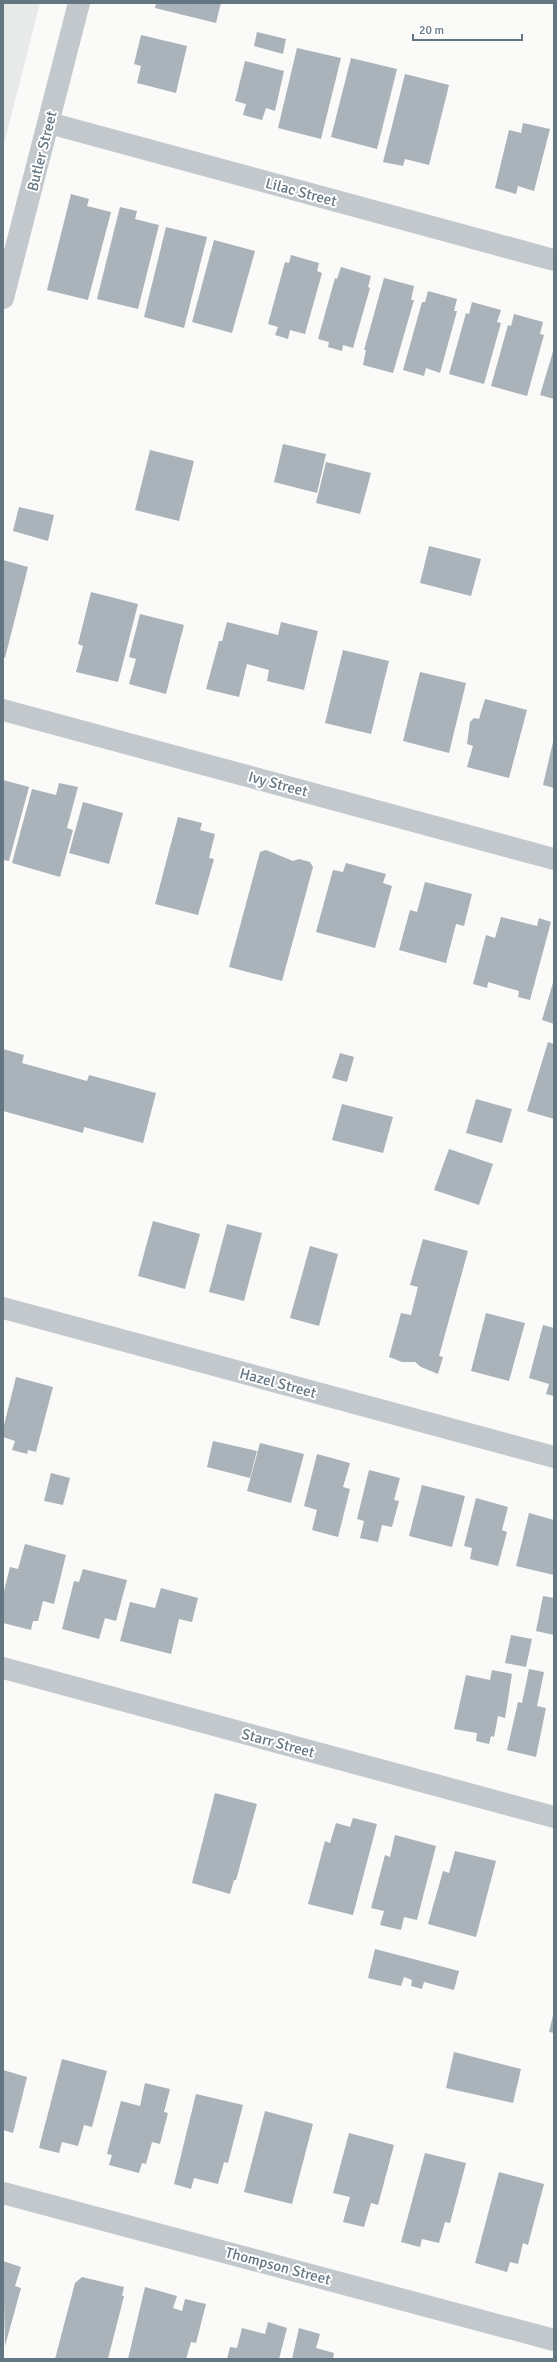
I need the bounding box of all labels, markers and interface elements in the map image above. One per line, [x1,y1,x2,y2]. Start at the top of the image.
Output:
scale bar [413,16,522,42]
text: 20 m [419,23,444,38]
street label: Butler Street [23,109,61,193]
street label: Lilac Street [263,174,339,210]
street label: Ivy Street [246,767,310,801]
street label: Hazel Street [238,1364,318,1402]
street label: Starr Street [240,1725,316,1761]
street label: Thompson Street [223,2243,333,2289]

